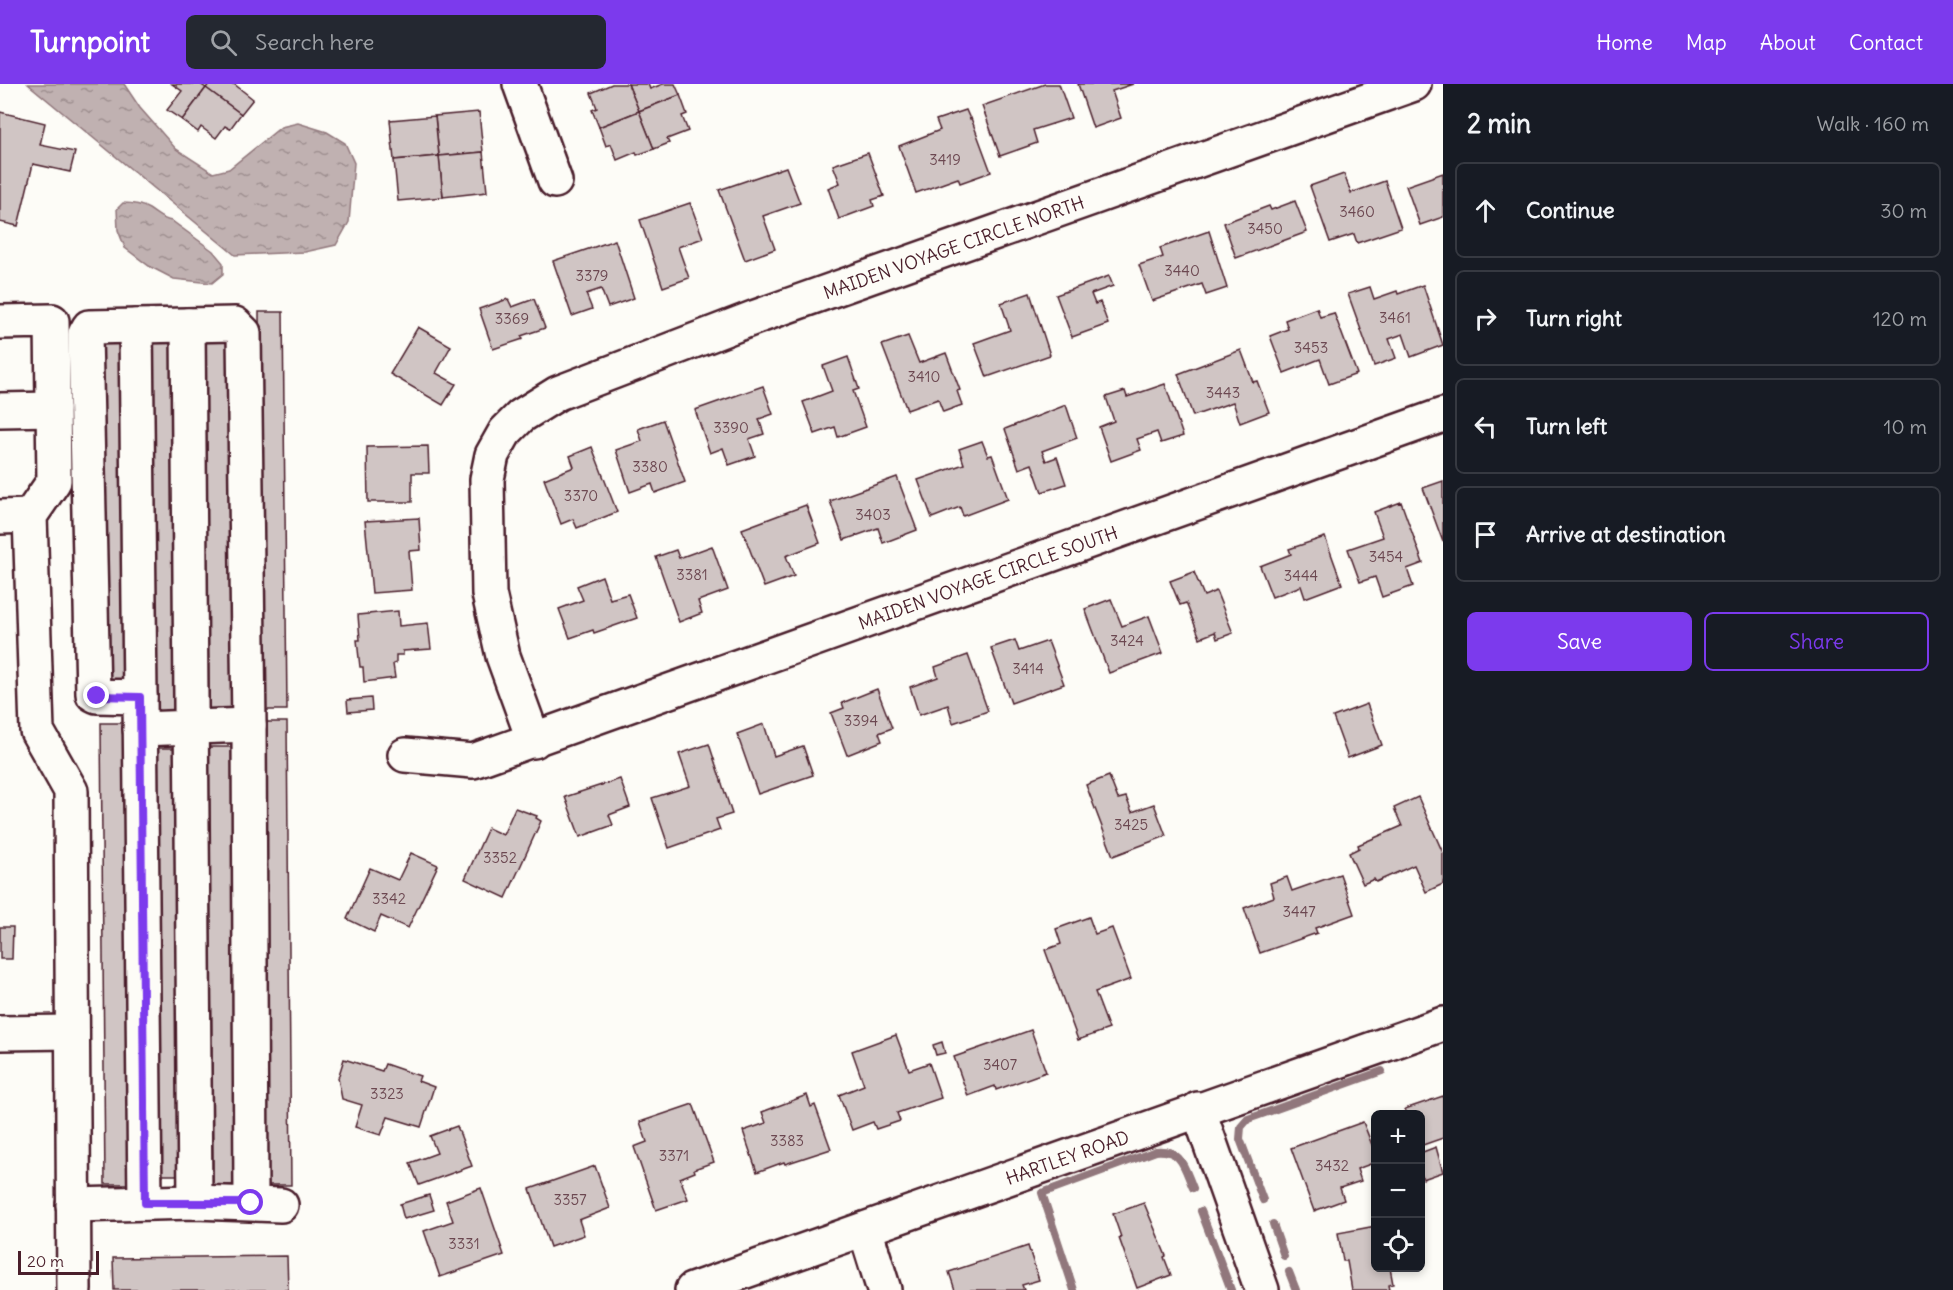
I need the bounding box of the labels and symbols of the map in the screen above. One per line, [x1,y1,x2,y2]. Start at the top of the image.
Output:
house number: 3419 [929,150,961,169]
street label: MAIDEN VOYAGE CIRCLE NORTH [820,190,1087,304]
house number: 3460 [1339,202,1375,221]
house number: 3450 [1247,219,1283,238]
house number: 3440 [1164,261,1200,280]
house number: 3379 [575,266,609,285]
house number: 3461 [1379,308,1411,327]
house number: 3369 [495,309,529,328]
house number: 3453 [1294,338,1328,357]
house number: 3410 [908,367,940,386]
house number: 3443 [1206,383,1240,402]
house number: 3390 [713,418,749,437]
house number: 3380 [632,457,668,476]
house number: 3370 [564,486,598,505]
house number: 3403 [855,505,891,524]
street label: MAIDEN VOYAGE CIRCLE SOUTH [855,520,1121,634]
house number: 3454 [1369,547,1404,566]
house number: 3381 [676,565,708,584]
house number: 3444 [1284,566,1319,585]
house number: 3424 [1110,631,1144,650]
house number: 3414 [1012,659,1044,678]
route end [83,682,109,708]
house number: 3394 [844,711,878,730]
house number: 3425 [1114,815,1148,834]
house number: 3352 [483,848,517,867]
house number: 3342 [372,889,406,908]
house number: 3447 [1282,902,1316,921]
house number: 3407 [983,1055,1017,1074]
house number: 3323 [370,1084,404,1103]
street label: HARTLEY ROAD [1002,1125,1132,1190]
house number: 3383 [770,1131,804,1150]
house number: 3371 [659,1146,689,1165]
house number: 3432 [1315,1156,1349,1175]
route start [237,1189,263,1215]
house number: 3357 [553,1190,587,1209]
house number: 3331 [448,1234,480,1253]
scale bar [18,1248,99,1276]

